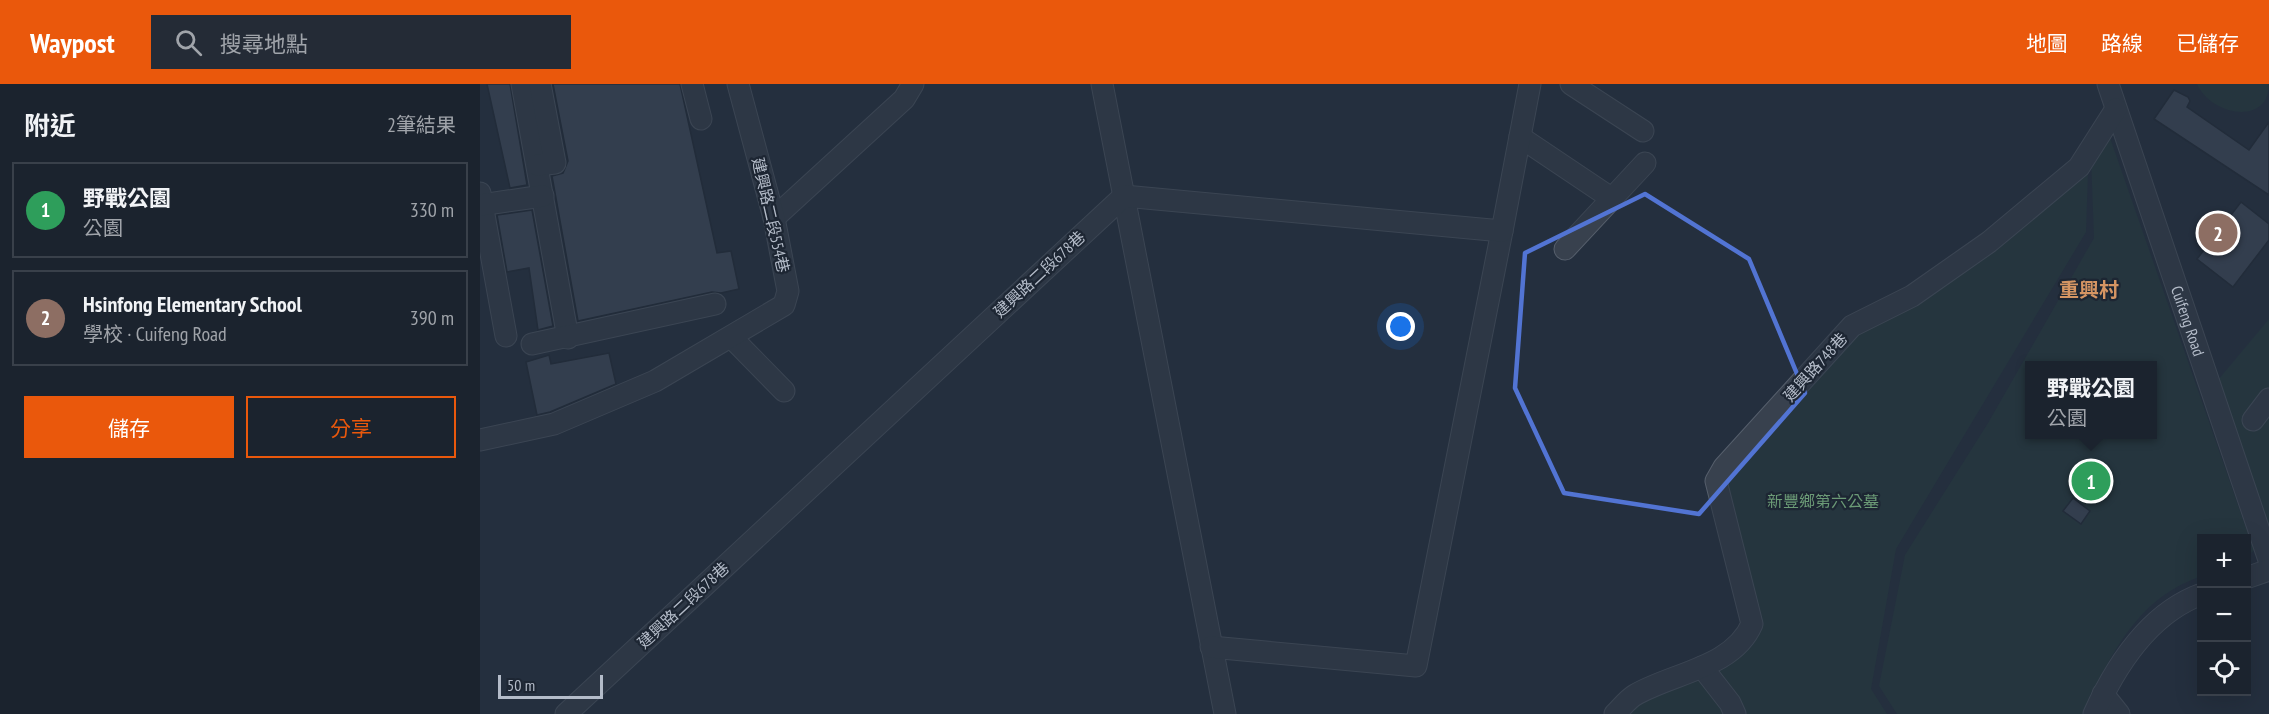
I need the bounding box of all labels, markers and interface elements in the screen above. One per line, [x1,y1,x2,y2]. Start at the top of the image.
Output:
search box [151,15,571,69]
text: Waypost [30,24,115,61]
icon: search [172,26,205,59]
text: 搜尋地點 [220,30,308,58]
text: 地圖 [2026,30,2068,57]
text: 路線 [2101,30,2143,57]
text: 已儲存 [2176,30,2239,57]
text: 附近 [24,109,76,142]
text: 2筆結果 [387,112,456,138]
street label: 建興路二段554巷 [748,155,794,275]
text: 野戰公園 [83,184,171,212]
text: 1 [41,197,50,223]
text: 330 m [410,197,454,223]
pin: 2 [2198,210,2238,256]
text: 公園 [83,215,123,241]
street label: 建興路二段678巷 [989,227,1089,321]
district label: 重興村 [2059,277,2119,303]
street label: Cuifeng Road [2167,283,2209,359]
text: Hsinfong Elementary School [83,290,302,318]
text: 2 [41,305,50,331]
text: 390 m [410,305,454,331]
your location [1386,312,1415,341]
text: 學校 · Cuifeng Road [83,321,227,347]
street label: 建興路748巷 [1779,328,1851,406]
popup [2025,361,2157,439]
text: 野戰公園 [2047,374,2135,402]
button: 儲存 [24,396,234,458]
button: 分享 [246,396,456,458]
text: 公園 [2047,405,2087,431]
pin: 1 [2072,458,2110,504]
park label: 新豐鄉第六公墓 [1767,491,1879,511]
map controls [2197,534,2251,696]
button: + [2197,534,2251,588]
street label: 建興路二段678巷 [633,558,733,652]
button: − [2197,588,2251,642]
button: locate [2197,642,2251,696]
scale bar [498,672,603,700]
text: 50 m [507,675,535,695]

